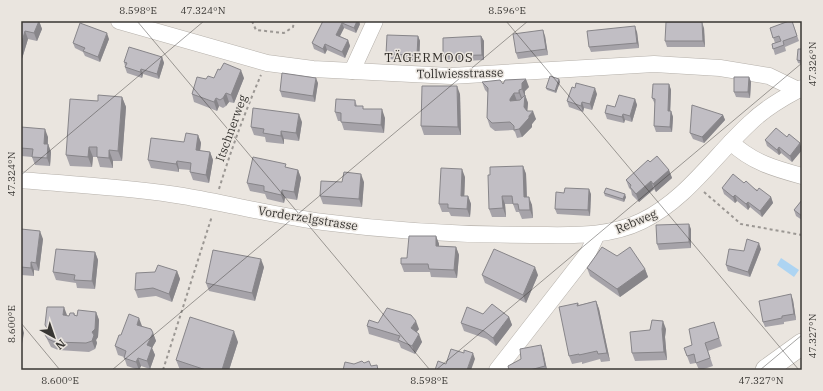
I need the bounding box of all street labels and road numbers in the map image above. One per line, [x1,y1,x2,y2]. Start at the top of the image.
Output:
street label: Tollwiesstrasse [417,65,503,81]
street label: Itschnerweg [212,92,250,163]
street label: Vorderzelgstrasse [257,203,359,233]
street label: Rebweg [613,205,659,236]

